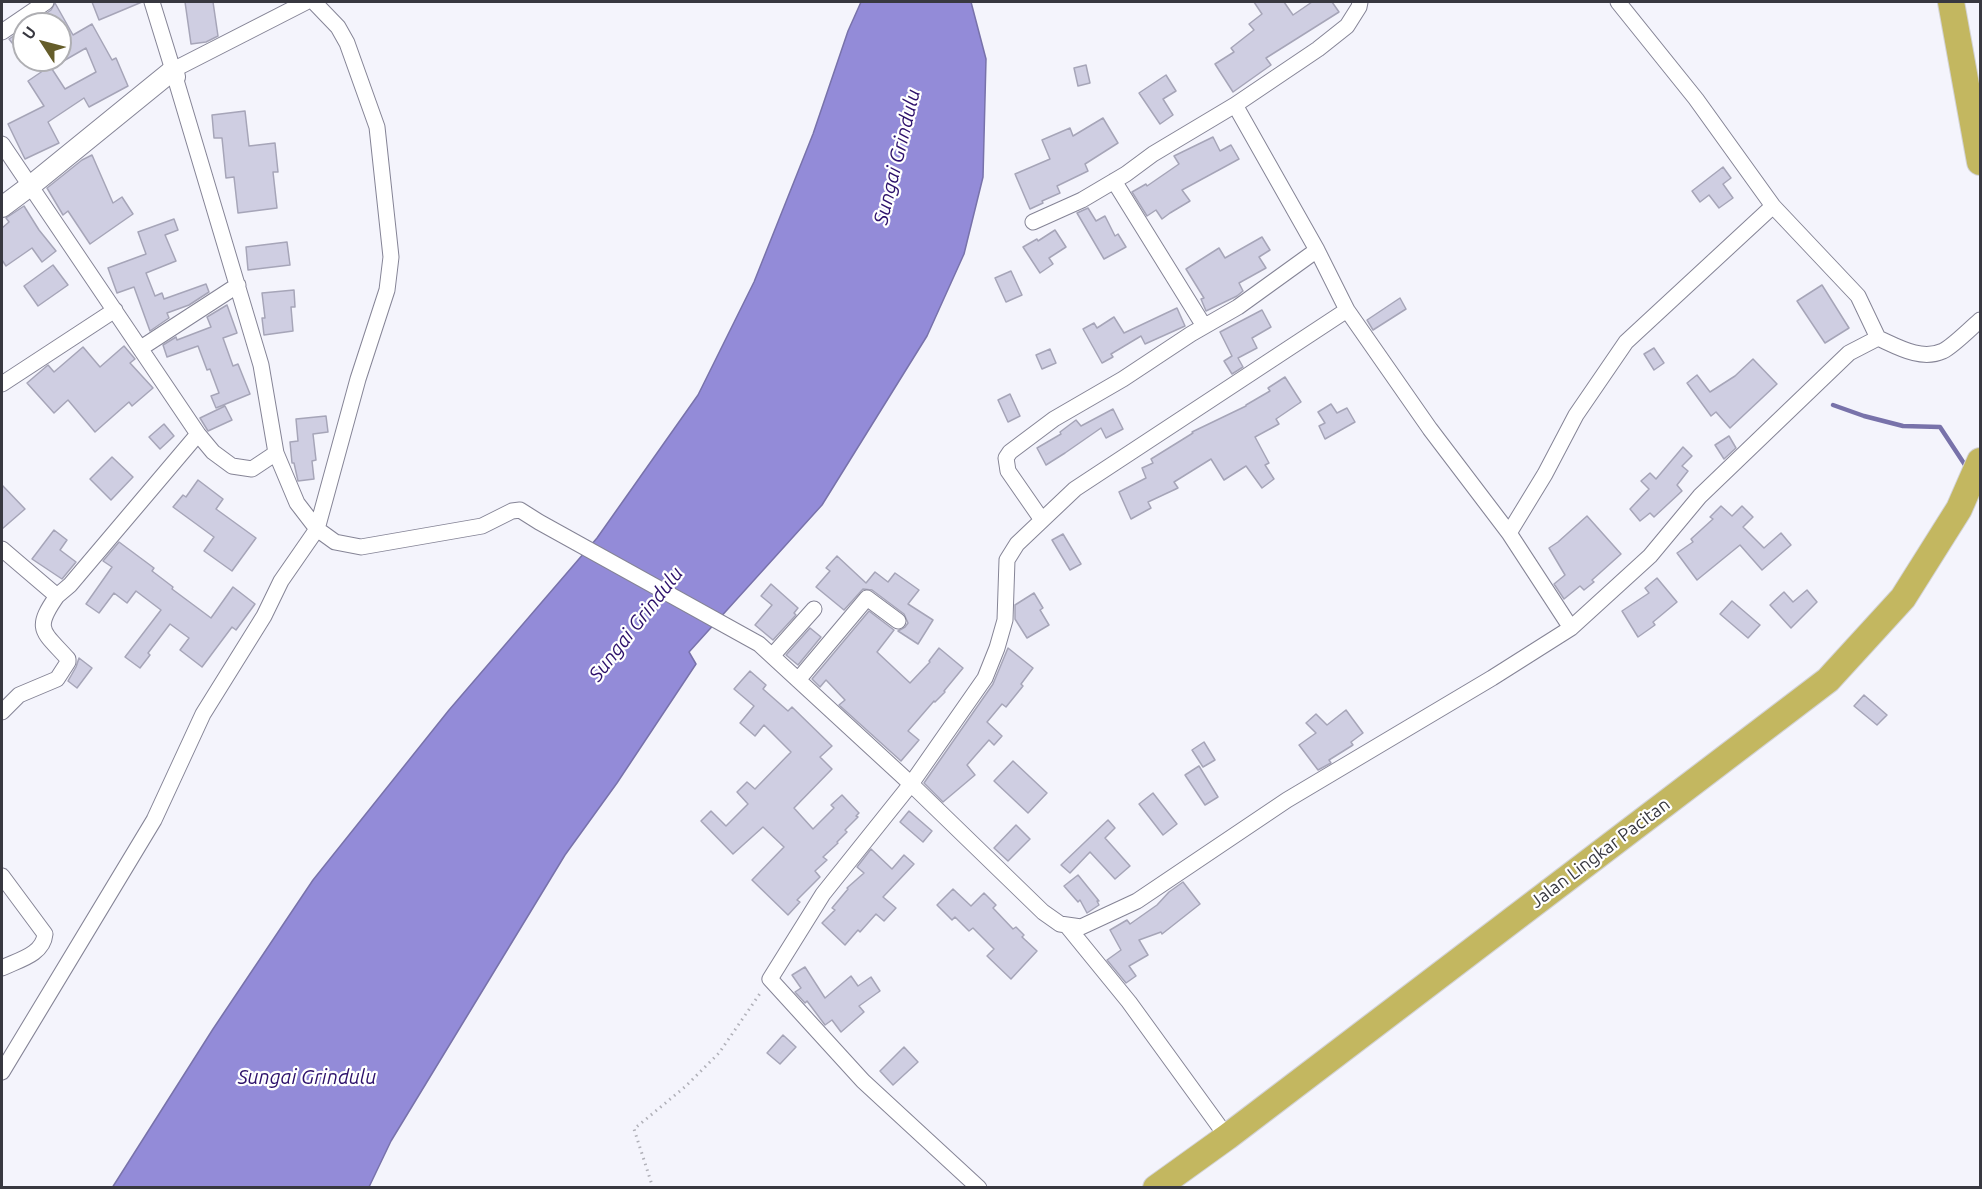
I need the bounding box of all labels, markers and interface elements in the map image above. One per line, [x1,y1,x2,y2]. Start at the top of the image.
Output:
north arrow [12,12,72,72]
text: U [18,23,40,42]
water label: Sungai Grindulu [869,87,925,227]
water label: Sungai Grindulu [584,562,688,686]
street label: Jalan Lingkar Pacitan [1526,793,1674,913]
water label: Sungai Grindulu [238,1065,376,1089]

